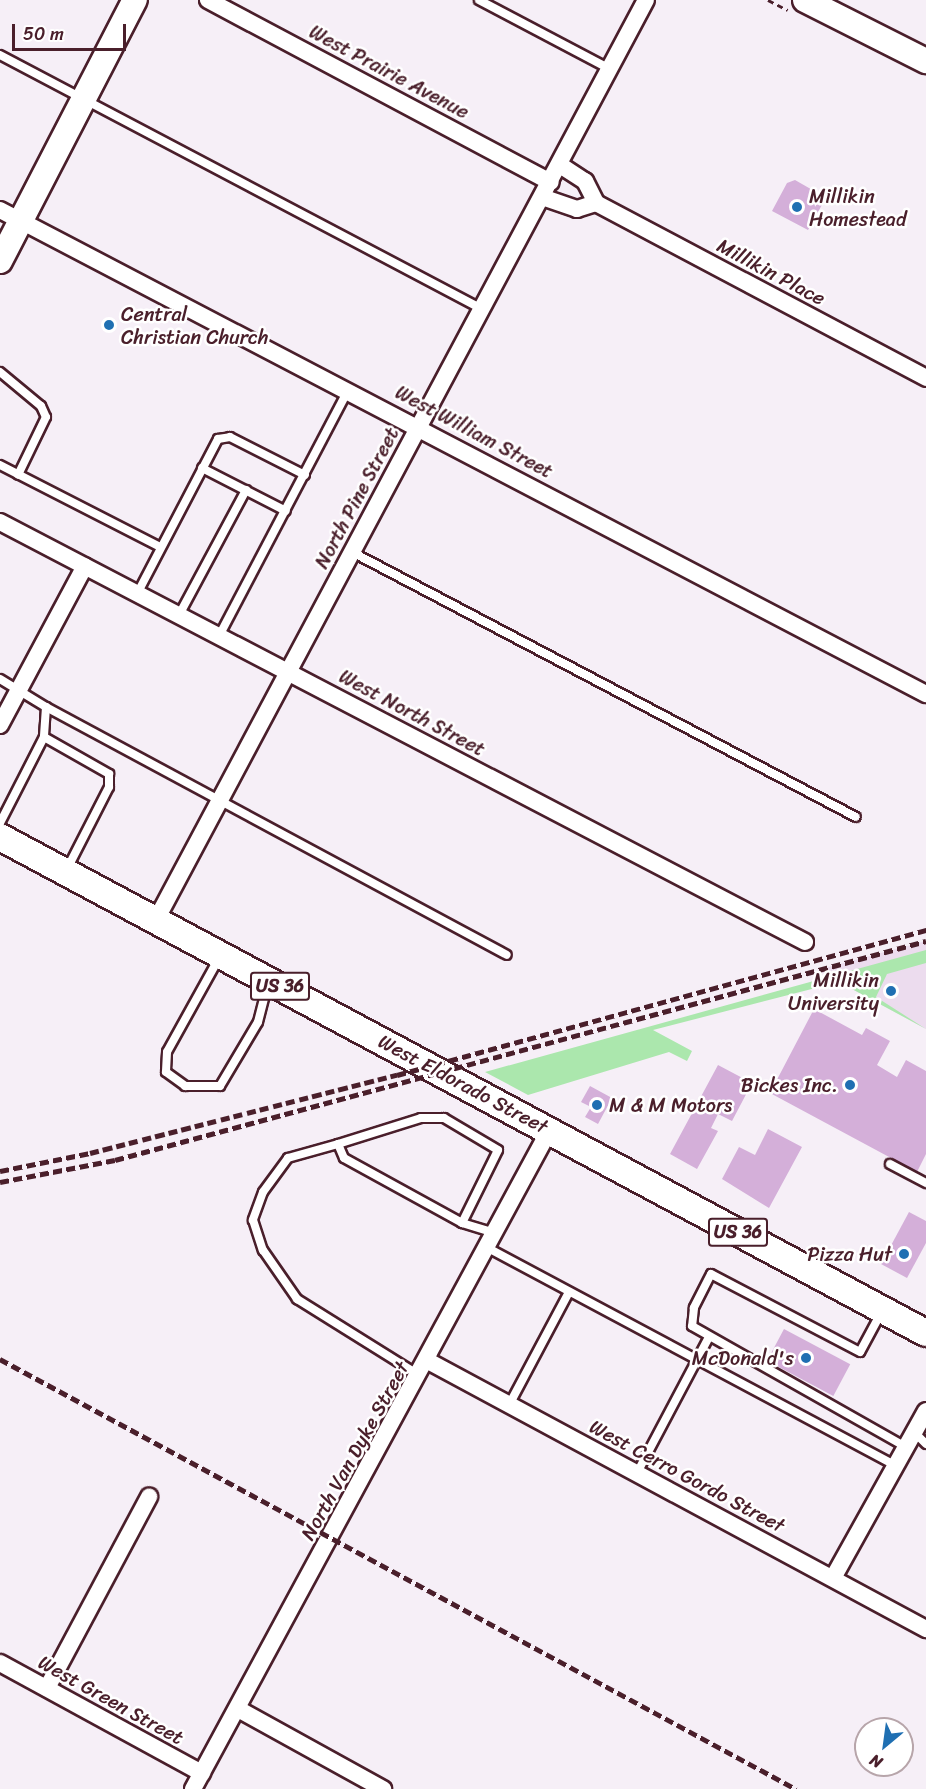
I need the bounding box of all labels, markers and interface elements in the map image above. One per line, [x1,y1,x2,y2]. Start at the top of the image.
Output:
scale bar [15,12,129,50]
text: 50 m [23,18,64,50]
street label: West Prairie Avenue [305,20,473,124]
place label: Millikin Homestead [809,184,906,231]
marker: Millikin Homestead [790,200,804,214]
street label: Millikin Place [713,233,829,311]
place label: Central Christian Church [121,302,268,349]
marker: Central Christian Church [102,318,116,332]
street label: West William Street [391,380,557,484]
street label: North Pine Street [309,422,405,574]
street label: West North Street [334,664,490,762]
place label: Millikin University [788,968,879,1015]
road number: US 36 [248,971,312,1001]
marker: Millikin University [884,984,898,998]
street label: West Eldorado Street [374,1029,552,1139]
place label: Bickes Inc. [741,1073,838,1097]
marker: Bickes Inc. [843,1078,857,1092]
place label: M & M Motors [609,1093,732,1117]
marker: M & M Motors [590,1098,604,1112]
road number: US 36 [706,1217,770,1247]
place label: Pizza Hut [806,1242,892,1266]
marker: Pizza Hut [897,1247,911,1261]
place label: McDonald's [692,1346,794,1370]
marker: McDonald's [799,1351,813,1365]
street label: North Van Dyke Street [296,1358,414,1544]
street label: West Cerro Gordo Street [585,1414,789,1538]
street label: West Green Street [33,1650,189,1750]
north arrow [854,1717,914,1777]
text: N [864,1746,888,1777]

